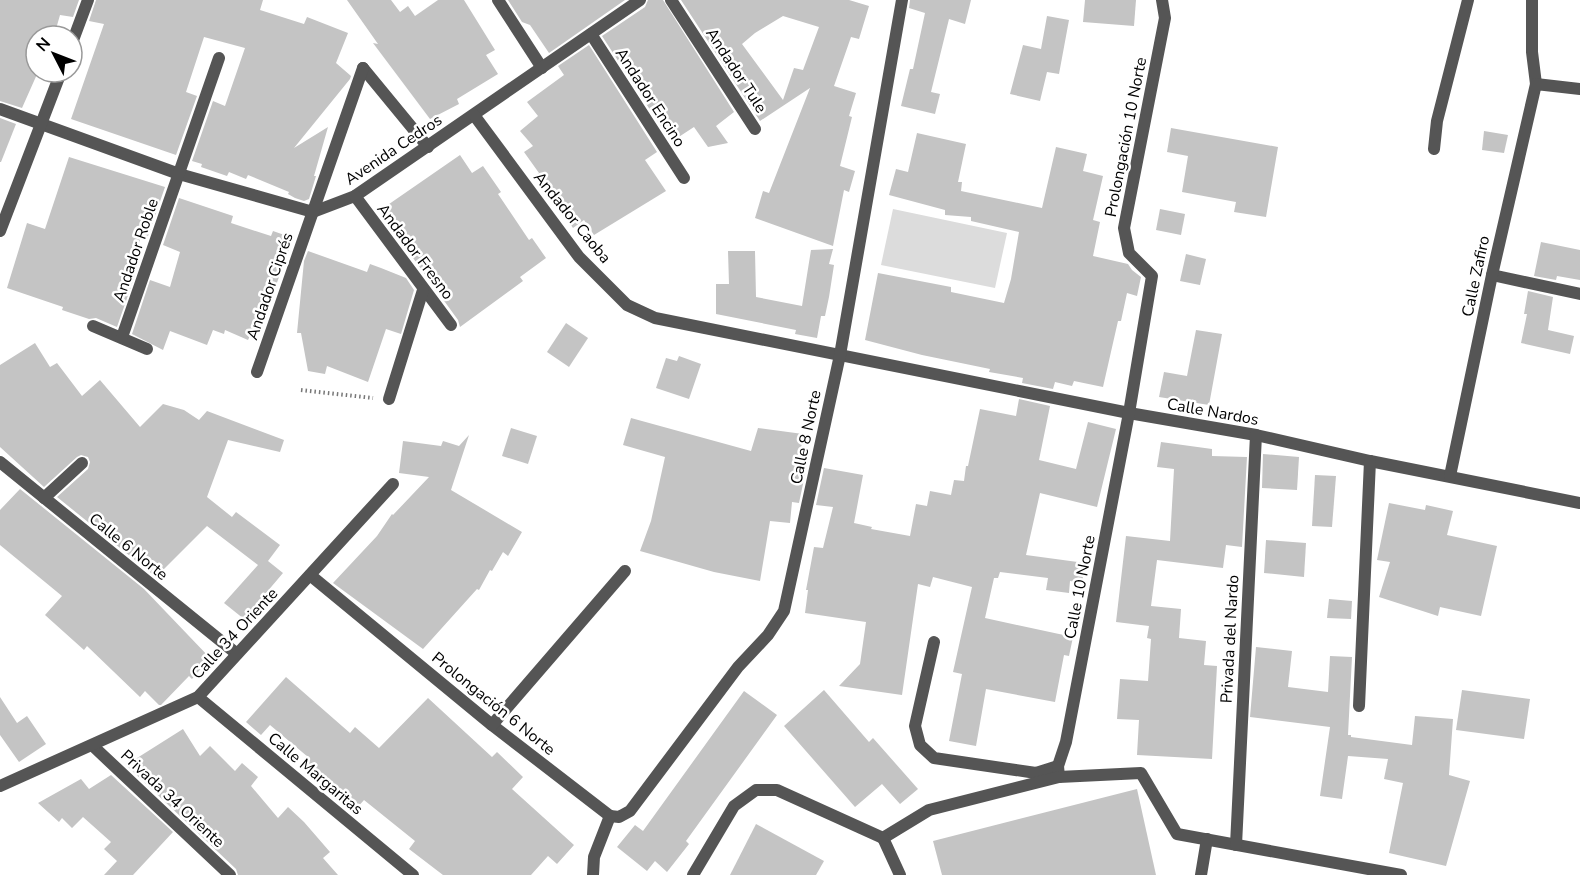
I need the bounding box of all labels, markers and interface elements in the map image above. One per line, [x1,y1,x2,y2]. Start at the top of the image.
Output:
north arrow [24,24,84,84]
street label: Andador Tule [700,24,772,117]
text: N [31,33,56,56]
street label: Andador Encino [610,44,691,151]
street label: Prolongación 10 Norte [1100,55,1152,219]
street label: Avenida Cedros [341,109,446,191]
street label: Andador Caoba [528,167,616,268]
street label: Andador Roble [108,195,164,305]
street label: Andador Fresno [372,199,459,304]
street label: Andador Ciprés [241,230,299,343]
street label: Calle Zafiro [1457,234,1495,319]
street label: Calle 8 Norte [785,388,827,486]
street label: Calle Nardos [1165,393,1260,431]
street label: Calle 6 Norte [84,508,172,585]
street label: Calle 10 Norte [1059,533,1101,641]
street label: Privada del Nardo [1216,574,1244,704]
street label: Calle 34 Oriente [187,583,283,684]
street label: Prolongación 6 Norte [427,647,560,760]
street label: Calle Margaritas [263,727,368,820]
street label: Privada 34 Oriente [116,745,229,853]

